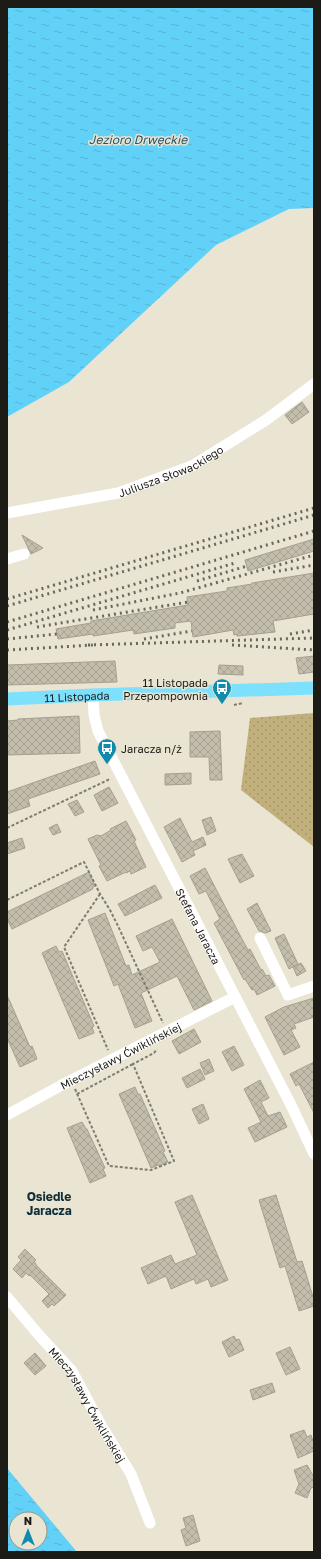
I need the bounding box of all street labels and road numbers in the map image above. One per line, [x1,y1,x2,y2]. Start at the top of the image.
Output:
street label: Juliusza Słowackiego [116,442,226,499]
street label: 11 Listopada [44,688,110,704]
street label: Stefana Jaracza [174,886,224,966]
street label: Mieczysławy Ćwiklińskiej [58,1019,183,1091]
street label: Mieczysławy Ćwiklińskiej [47,1344,129,1464]

